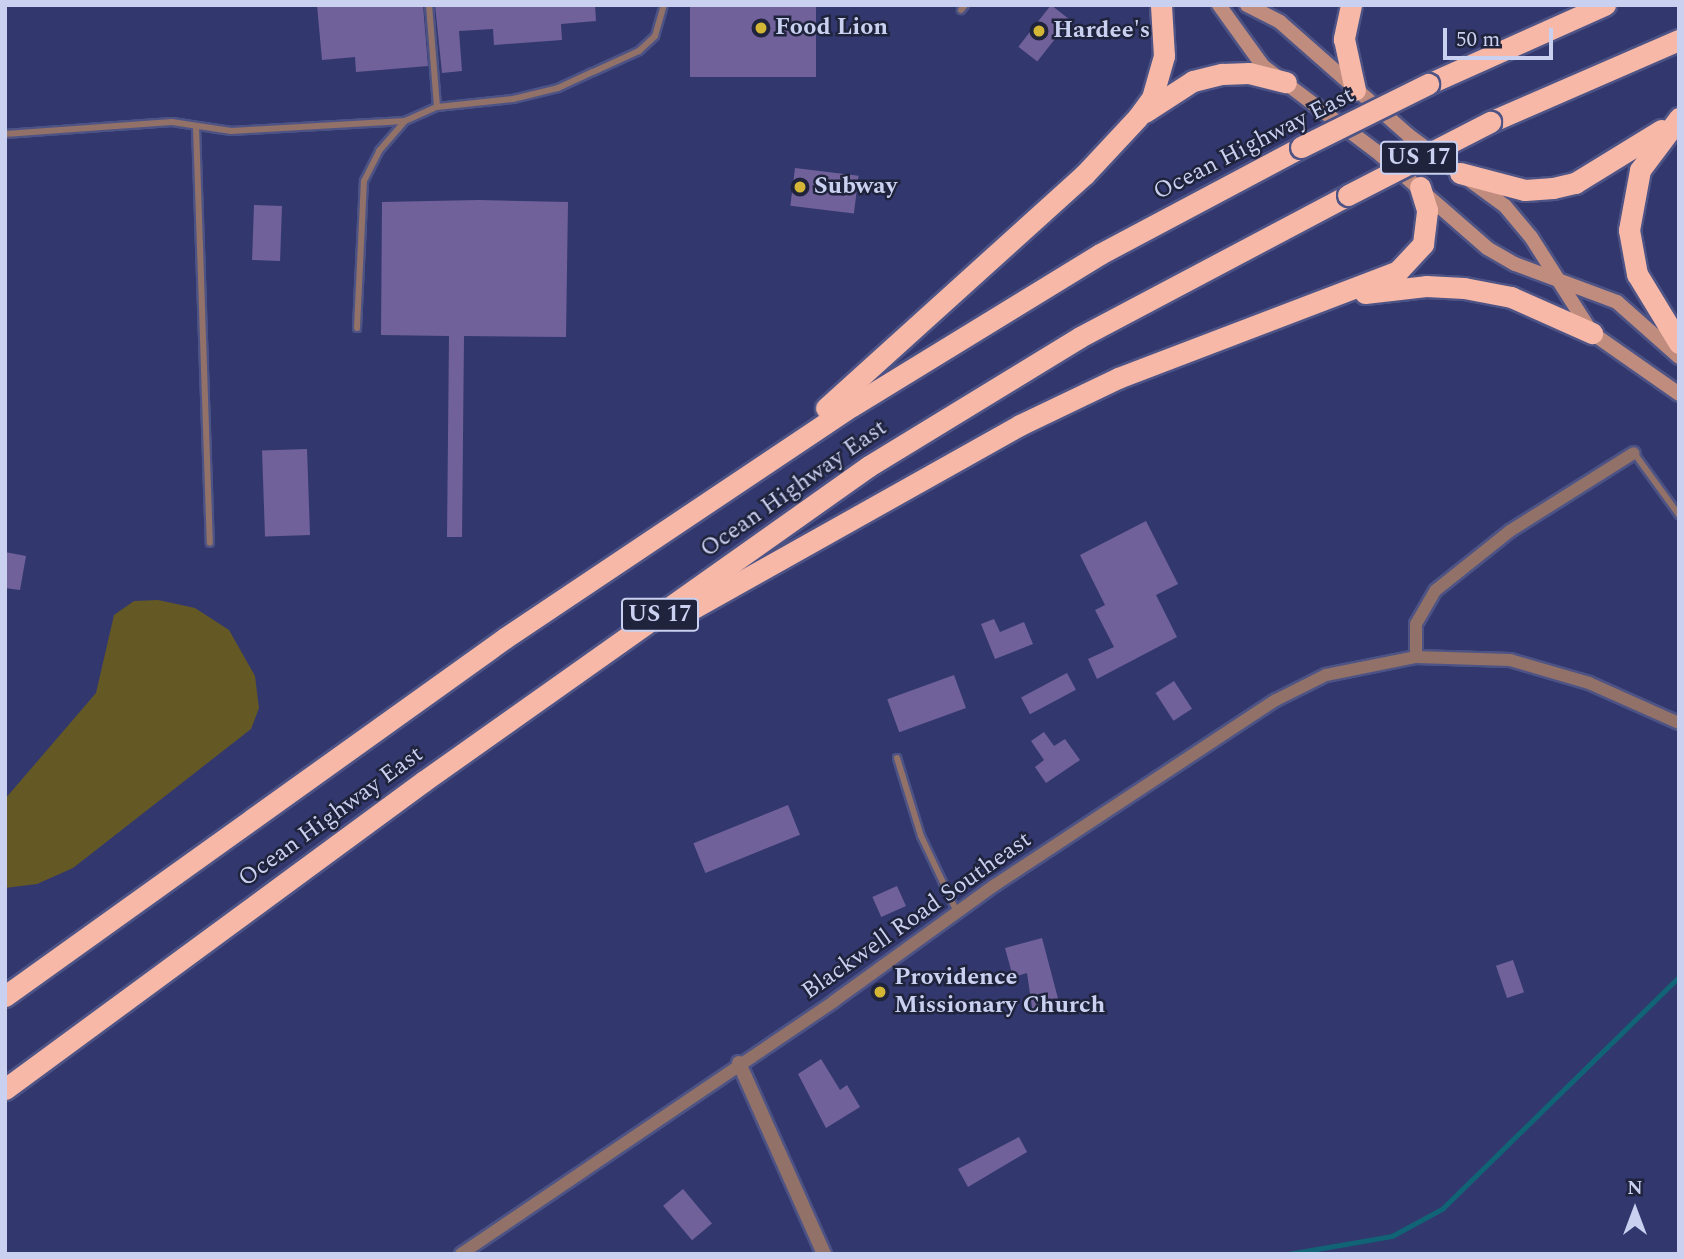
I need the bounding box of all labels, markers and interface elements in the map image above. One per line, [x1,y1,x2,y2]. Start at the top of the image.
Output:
place label: Food Lion [775,14,888,42]
scale bar [1446,14,1556,58]
place label: Hardee's [1053,17,1150,45]
marker: Food Lion [753,20,769,36]
marker: Hardee's [1031,23,1047,39]
text: 50 m [1456,24,1500,56]
street label: Ocean Highway East [1149,81,1359,207]
road number: US 17 [1379,139,1459,178]
place label: Subway [814,173,897,201]
marker: Subway [792,179,808,195]
street label: Ocean Highway East [695,414,893,564]
road number: US 17 [620,596,700,635]
street label: Ocean Highway East [233,740,429,894]
street label: Blackwell Road Southeast [797,826,1037,1006]
place label: Providence Missionary Church [894,964,1105,1020]
marker: Providence Missionary Church [872,984,888,1000]
text: N [1627,1174,1643,1203]
north arrow [1600,1175,1670,1245]

